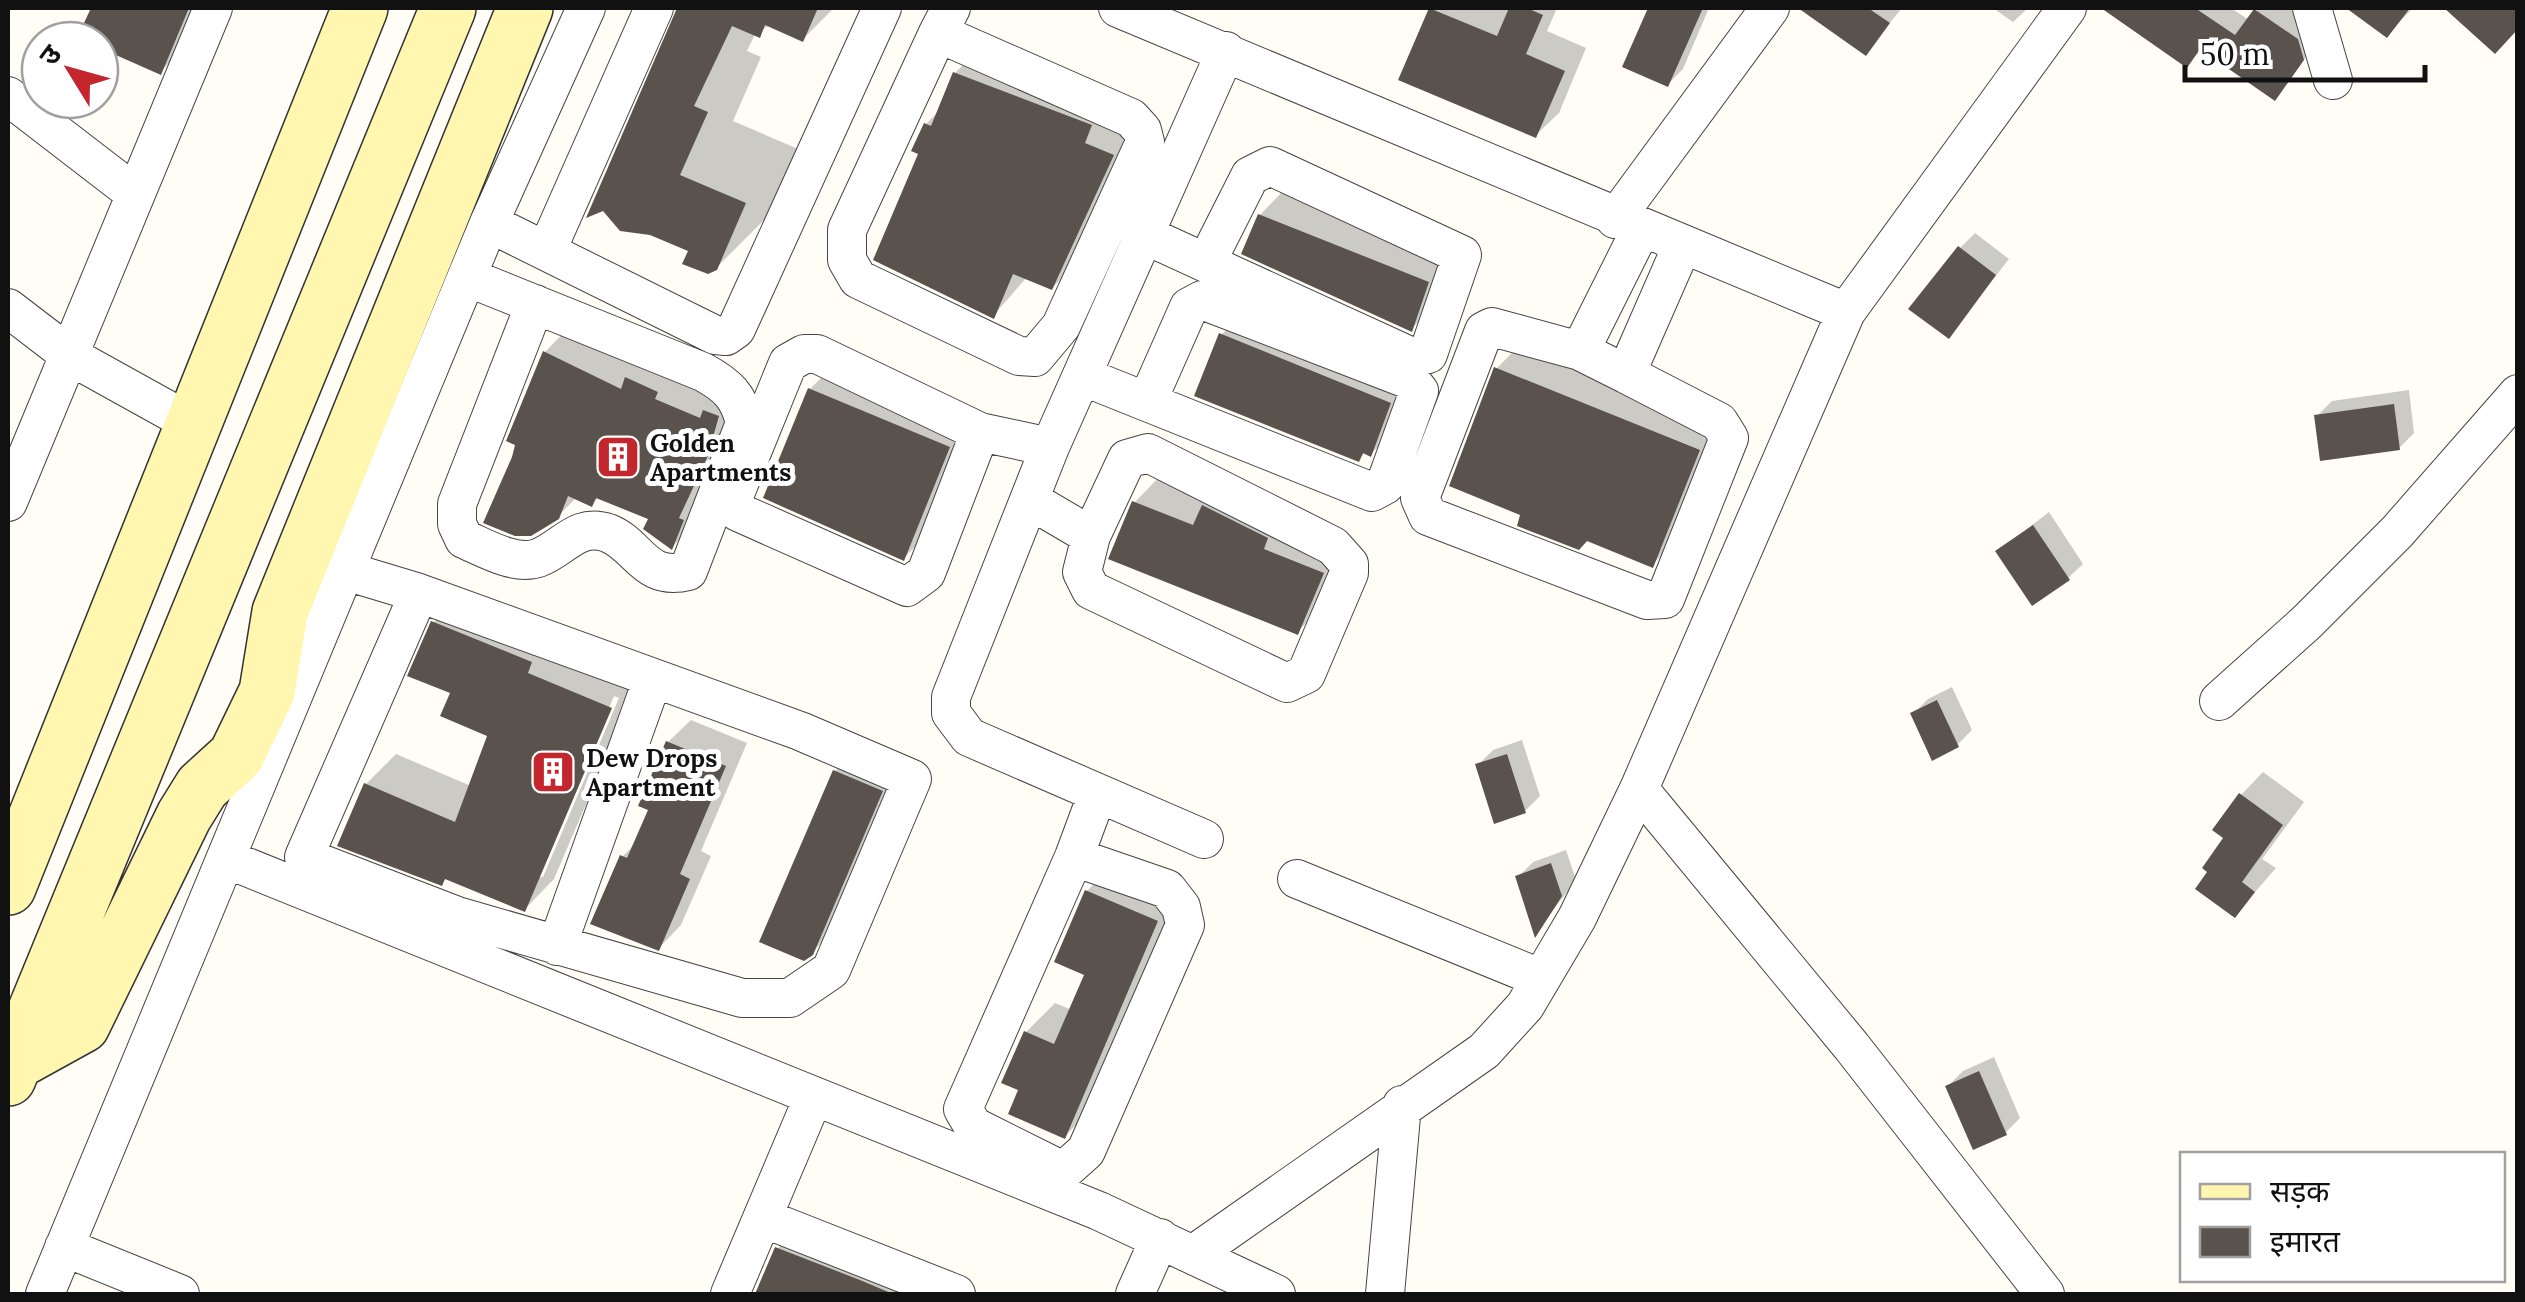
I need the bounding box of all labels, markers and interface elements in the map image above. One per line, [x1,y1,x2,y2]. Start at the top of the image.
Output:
north arrow [20,20,120,120]
scale bar [2185,20,2425,82]
text: 50 m [2200,35,2270,73]
text: उ [31,37,70,72]
place label: Golden Apartments [650,427,791,488]
building icon: Golden Apartments [595,434,641,480]
place label: Dew Drops Apartment [586,742,717,803]
building icon: Dew Drops Apartment [530,749,576,795]
legend [2180,1152,2505,1282]
text: सड़क [2270,1172,2330,1210]
text: इमारत [2270,1222,2341,1260]

